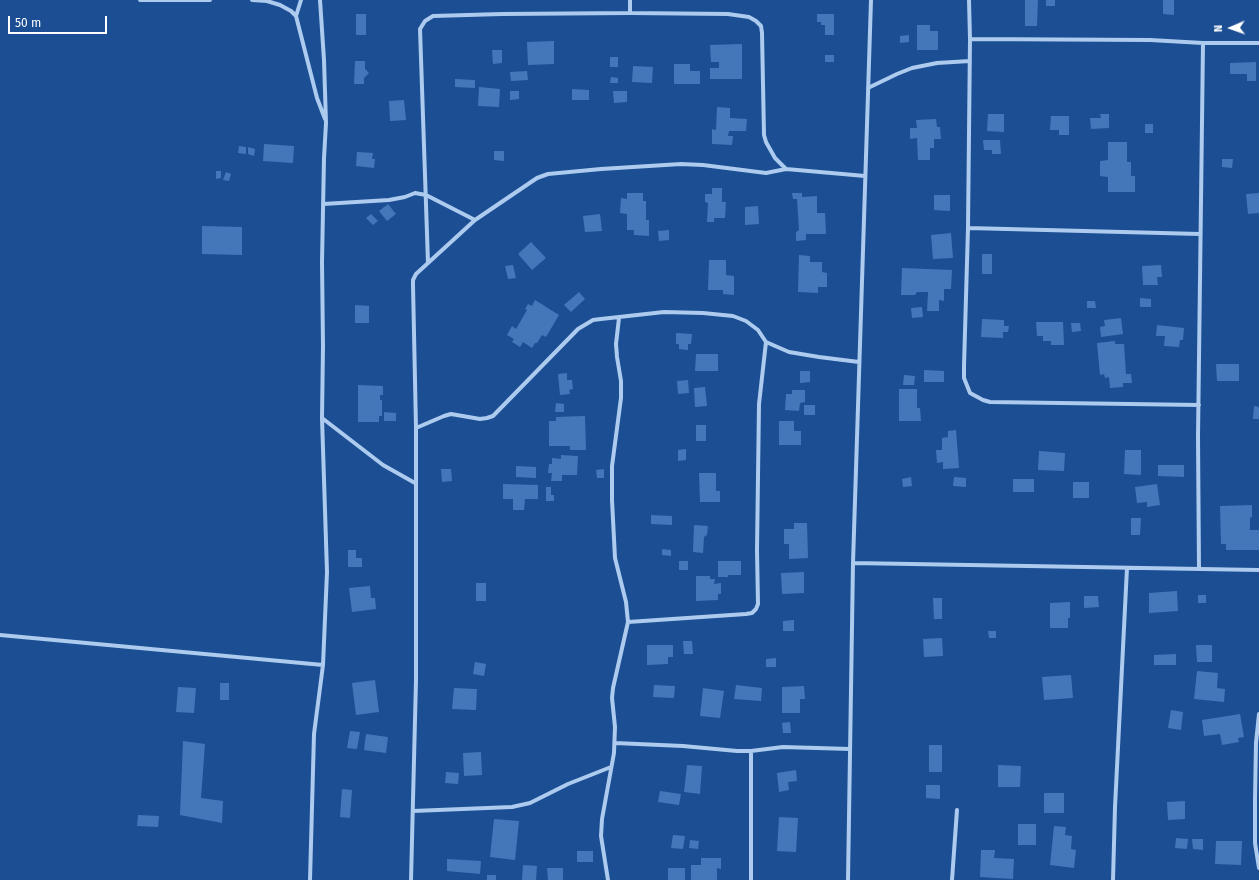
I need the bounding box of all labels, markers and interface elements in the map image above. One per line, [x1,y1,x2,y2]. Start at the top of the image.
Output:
scale bar [10,8,109,34]
north arrow [1211,8,1251,48]
text: 50 m [15,16,41,30]
text: N [1212,25,1225,32]

